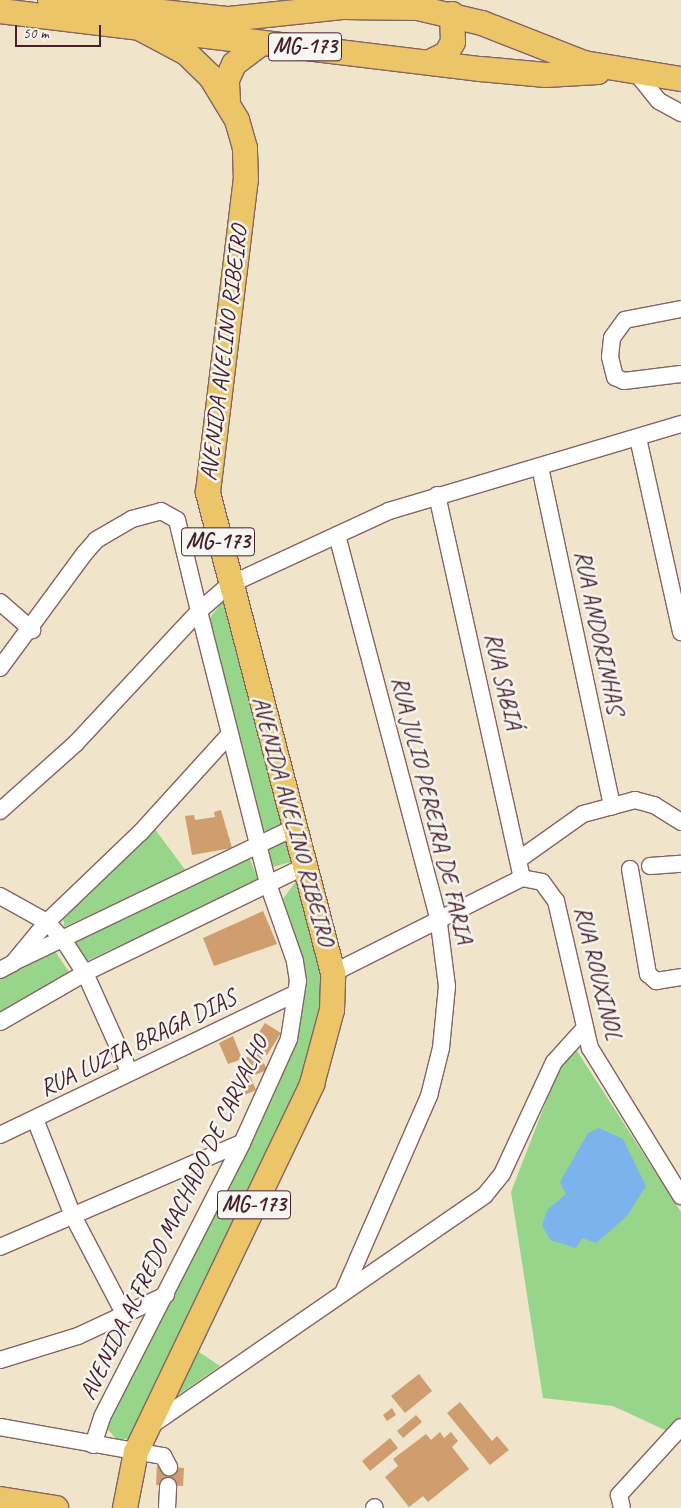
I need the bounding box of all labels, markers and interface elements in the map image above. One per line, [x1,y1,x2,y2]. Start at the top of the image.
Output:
scale bar [18,15,104,47]
text: 50 m [23,24,49,43]
road number: MG-173 [268,28,342,66]
street label: AVENIDA AVELINO RIBEIRO [194,224,254,482]
road number: MG-173 [180,522,256,562]
street label: RUA ANDORINHAS [568,547,630,717]
street label: RUA SABIÁ [478,629,528,733]
street label: RUA JULIO PEREIRA DE FARIA [385,674,479,946]
street label: AVENIDA AVELINO RIBEIRO [246,694,340,948]
street label: RUA ROUXINOL [568,903,628,1043]
street label: RUA LUZIA BRAGA DIAS [35,983,241,1103]
street label: AVENIDA ALFREDO MACHADO DE CARVALHO [73,1031,275,1405]
road number: MG-173 [216,1186,292,1224]

